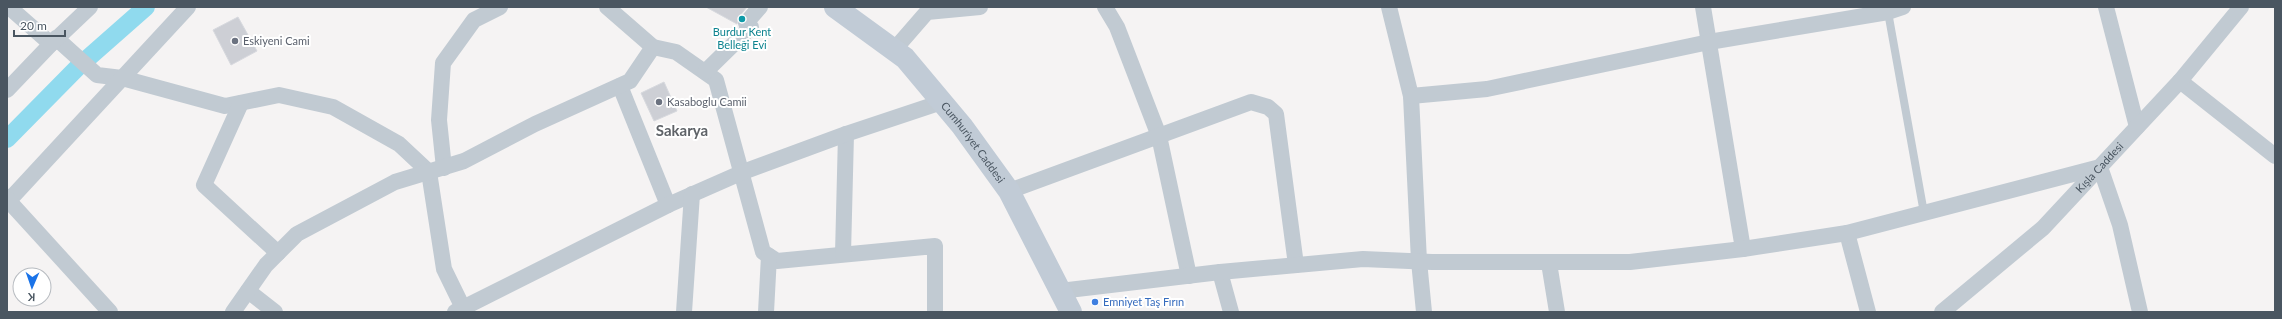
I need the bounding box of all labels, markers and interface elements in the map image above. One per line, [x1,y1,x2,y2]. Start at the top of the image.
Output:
scale bar [14,12,65,38]
marker: Burdur Kent Belleği Evi [737,14,747,24]
text: 20 m [20,18,47,33]
place label: Burdur Kent Belleği Evi [713,25,771,51]
place label: Eskiyeni Cami [243,34,310,47]
marker: Eskiyeni Cami [230,36,240,46]
place label: Kasaboglu Camii [667,95,747,108]
marker: Kasaboglu Camii [654,97,664,107]
street label: Cumhuriyet Caddesi [939,99,1008,185]
district label: Sakarya [656,121,708,139]
street label: Kışla Caddesi [2072,139,2126,195]
north arrow [12,267,52,307]
text: K [27,291,36,304]
place label: Emniyet Taş Fırın [1103,295,1184,308]
marker: Emniyet Taş Fırın [1090,297,1100,307]

